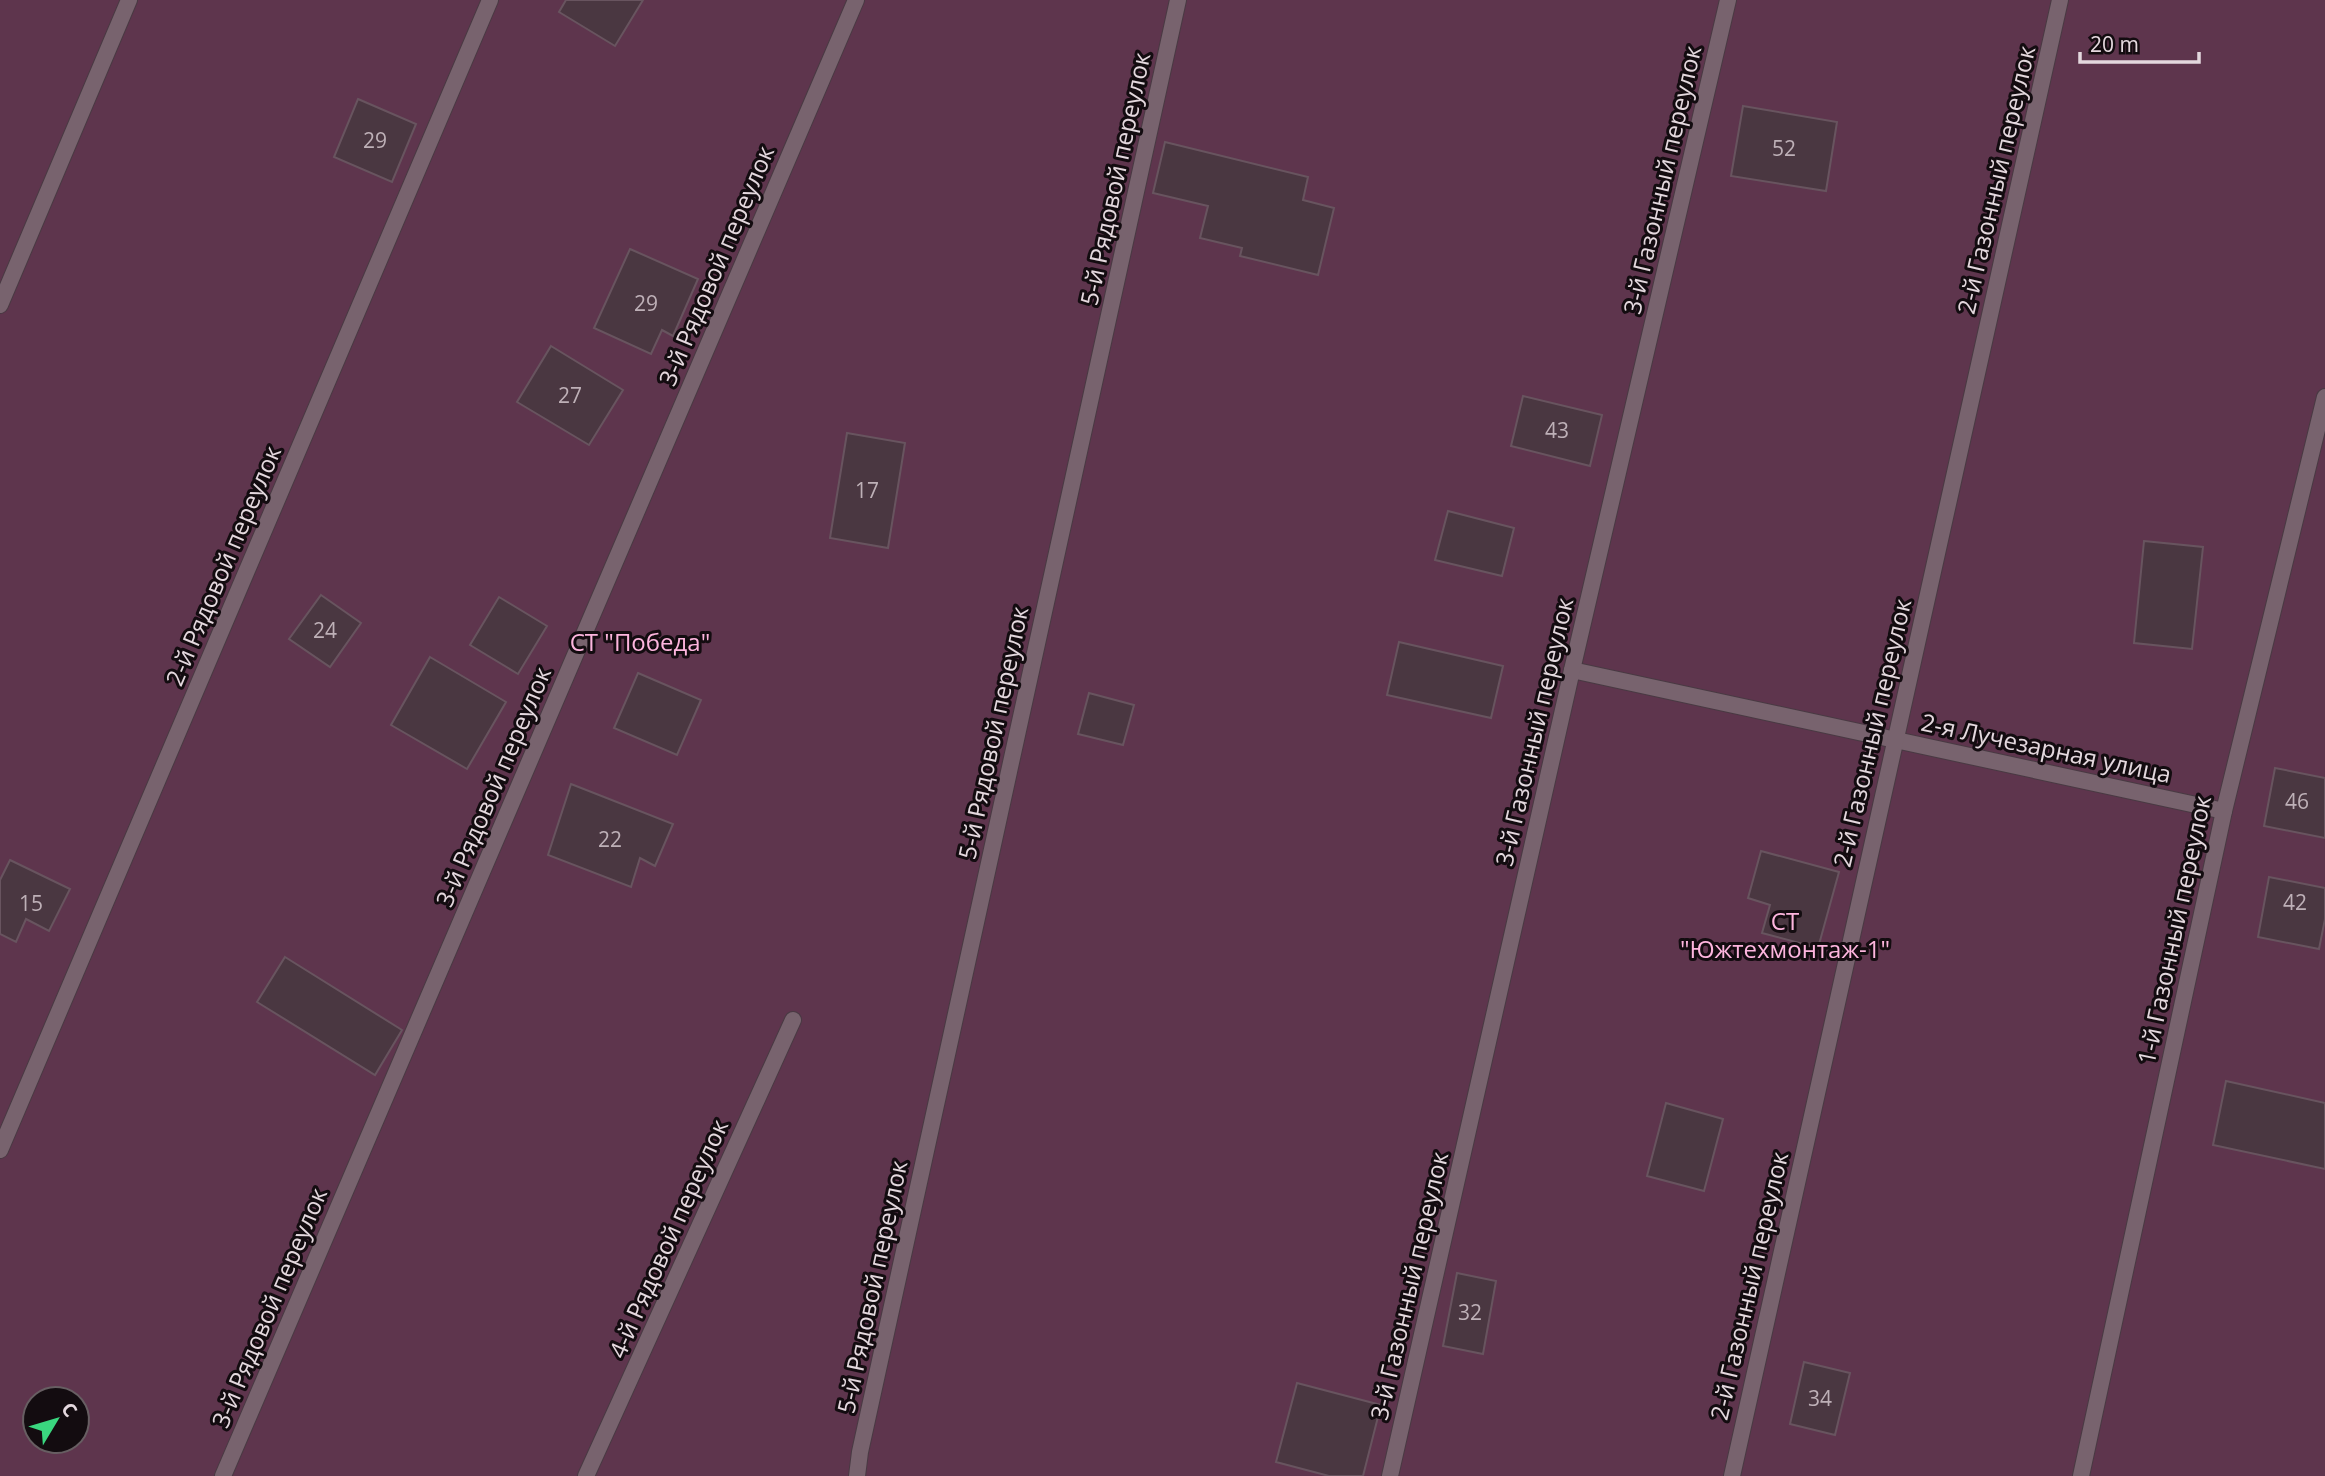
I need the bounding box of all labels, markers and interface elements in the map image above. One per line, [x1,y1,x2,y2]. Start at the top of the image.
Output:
scale bar [2080,21,2199,65]
text: 20 m [2090,30,2139,58]
street label: 3-й Газонный переулок [1615,42,1709,317]
street label: 2-й Газонный переулок [1949,42,2043,317]
street label: 5-й Рядовой переулок [1072,49,1158,308]
house number: 29 [363,126,387,154]
house number: 52 [1772,134,1796,162]
street label: 3-й Рядовой переулок [650,140,781,390]
house number: 29 [634,289,658,317]
house number: 27 [558,381,582,409]
house number: 43 [1545,416,1569,444]
street label: 2-й Рядовой переулок [157,440,288,690]
house number: 17 [855,476,879,504]
street label: 3-й Газонный переулок [1487,594,1581,869]
street label: 2-й Газонный переулок [1825,595,1919,870]
street label: 5-й Рядовой переулок [950,603,1036,862]
house number: 24 [313,616,337,644]
park label: СТ "Победа" [570,625,710,658]
street label: 3-й Рядовой переулок [427,661,558,911]
street label: 2-я Лучезарная улица [1918,705,2174,790]
house number: 46 [2285,787,2309,815]
street label: 1-й Газонный переулок [2129,792,2218,1067]
house number: 22 [598,825,622,853]
house number: 42 [2283,888,2307,916]
house number: 15 [19,889,43,917]
park label: СТ "Южтехмонтаж-1" [1680,904,1890,965]
street label: 4-й Рядовой переулок [600,1113,735,1363]
street label: 3-й Газонный переулок [1362,1148,1456,1423]
street label: 2-й Газонный переулок [1702,1148,1796,1423]
street label: 5-й Рядовой переулок [829,1157,915,1416]
street label: 3-й Рядовой переулок [203,1182,334,1432]
house number: 32 [1458,1298,1482,1326]
house number: 34 [1808,1384,1832,1412]
north arrow [21,1385,91,1455]
text: С [55,1397,83,1422]

